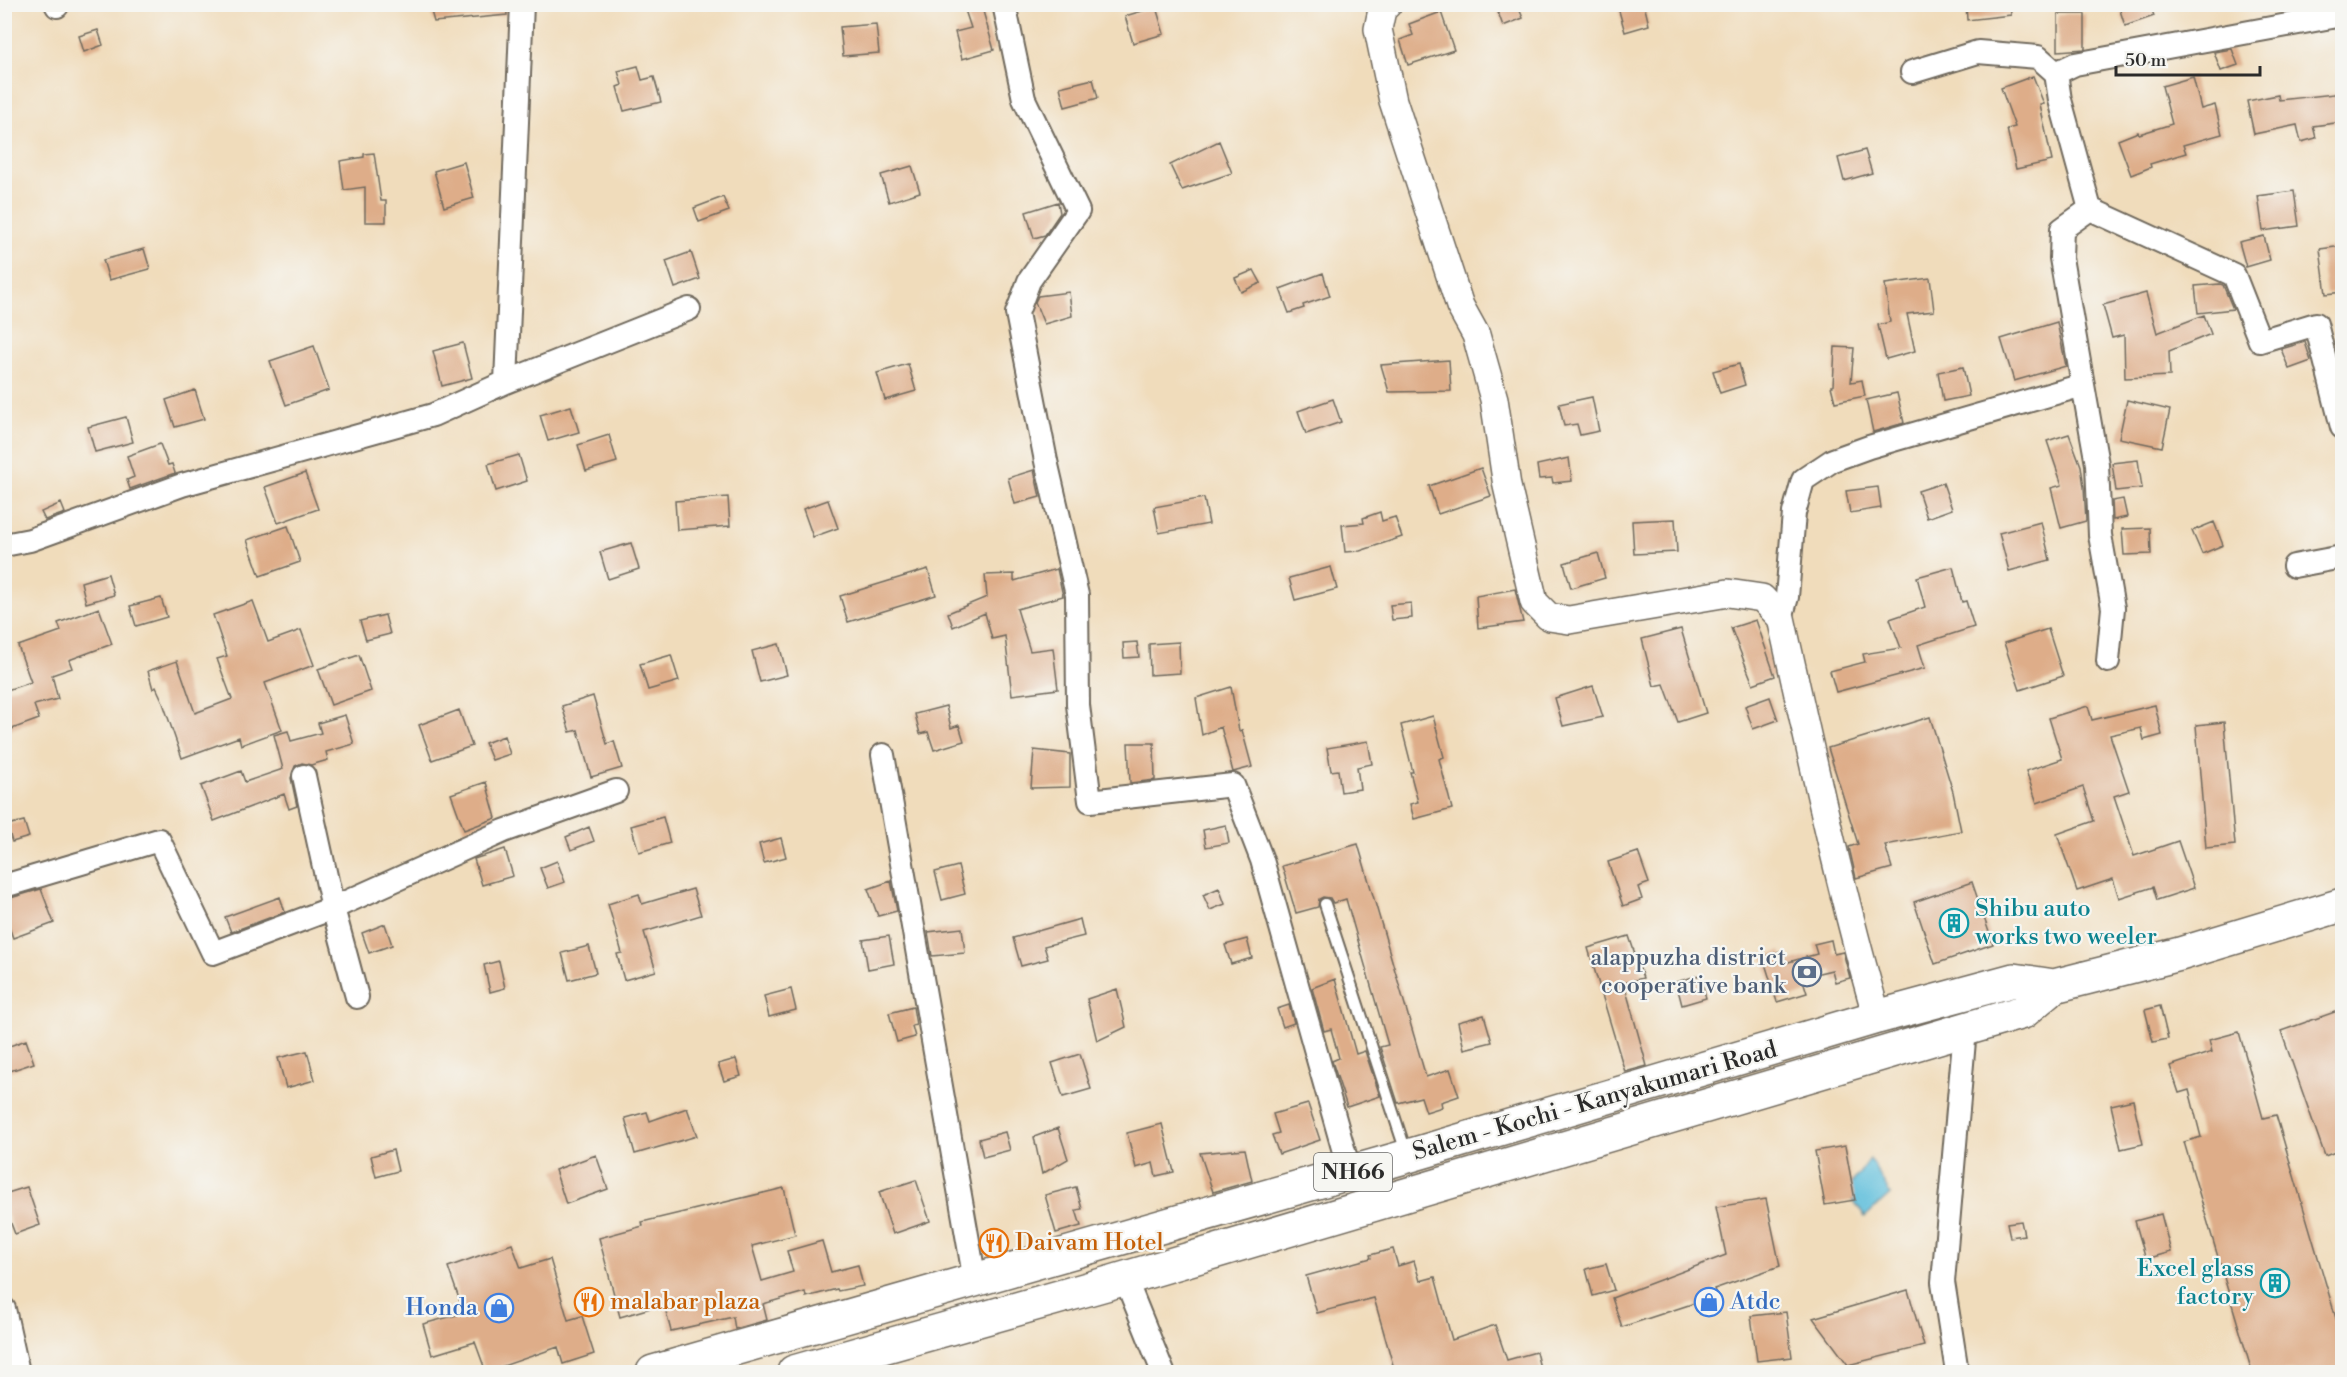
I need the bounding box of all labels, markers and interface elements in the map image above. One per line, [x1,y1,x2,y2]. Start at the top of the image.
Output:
scale bar [2116,39,2260,77]
text: 50 m [2125,49,2167,72]
place label: Shibu auto works two weeler [1974,894,2157,952]
building icon: Shibu auto works two weeler [1938,907,1970,939]
place label: alappuzha district cooperative bank [1590,943,1787,1001]
bank icon: alappuzha district cooperative bank [1791,956,1823,988]
street label: Salem - Kochi - Kanyakumari Road [1409,1034,1781,1167]
road number: NH66 [1314,1153,1392,1191]
restaurant icon: Daivam Hotel [978,1227,1010,1259]
place label: Daivam Hotel [1015,1228,1164,1258]
place label: Excel glass factory [2137,1254,2254,1312]
building icon: Excel glass factory [2259,1267,2291,1299]
restaurant icon: malabar plaza [573,1286,605,1318]
shop icon: Atdc [1693,1286,1725,1318]
place label: malabar plaza [610,1287,761,1317]
place label: Atdc [1729,1287,1781,1317]
shop icon: Honda [483,1292,515,1324]
place label: Honda [405,1293,479,1323]

